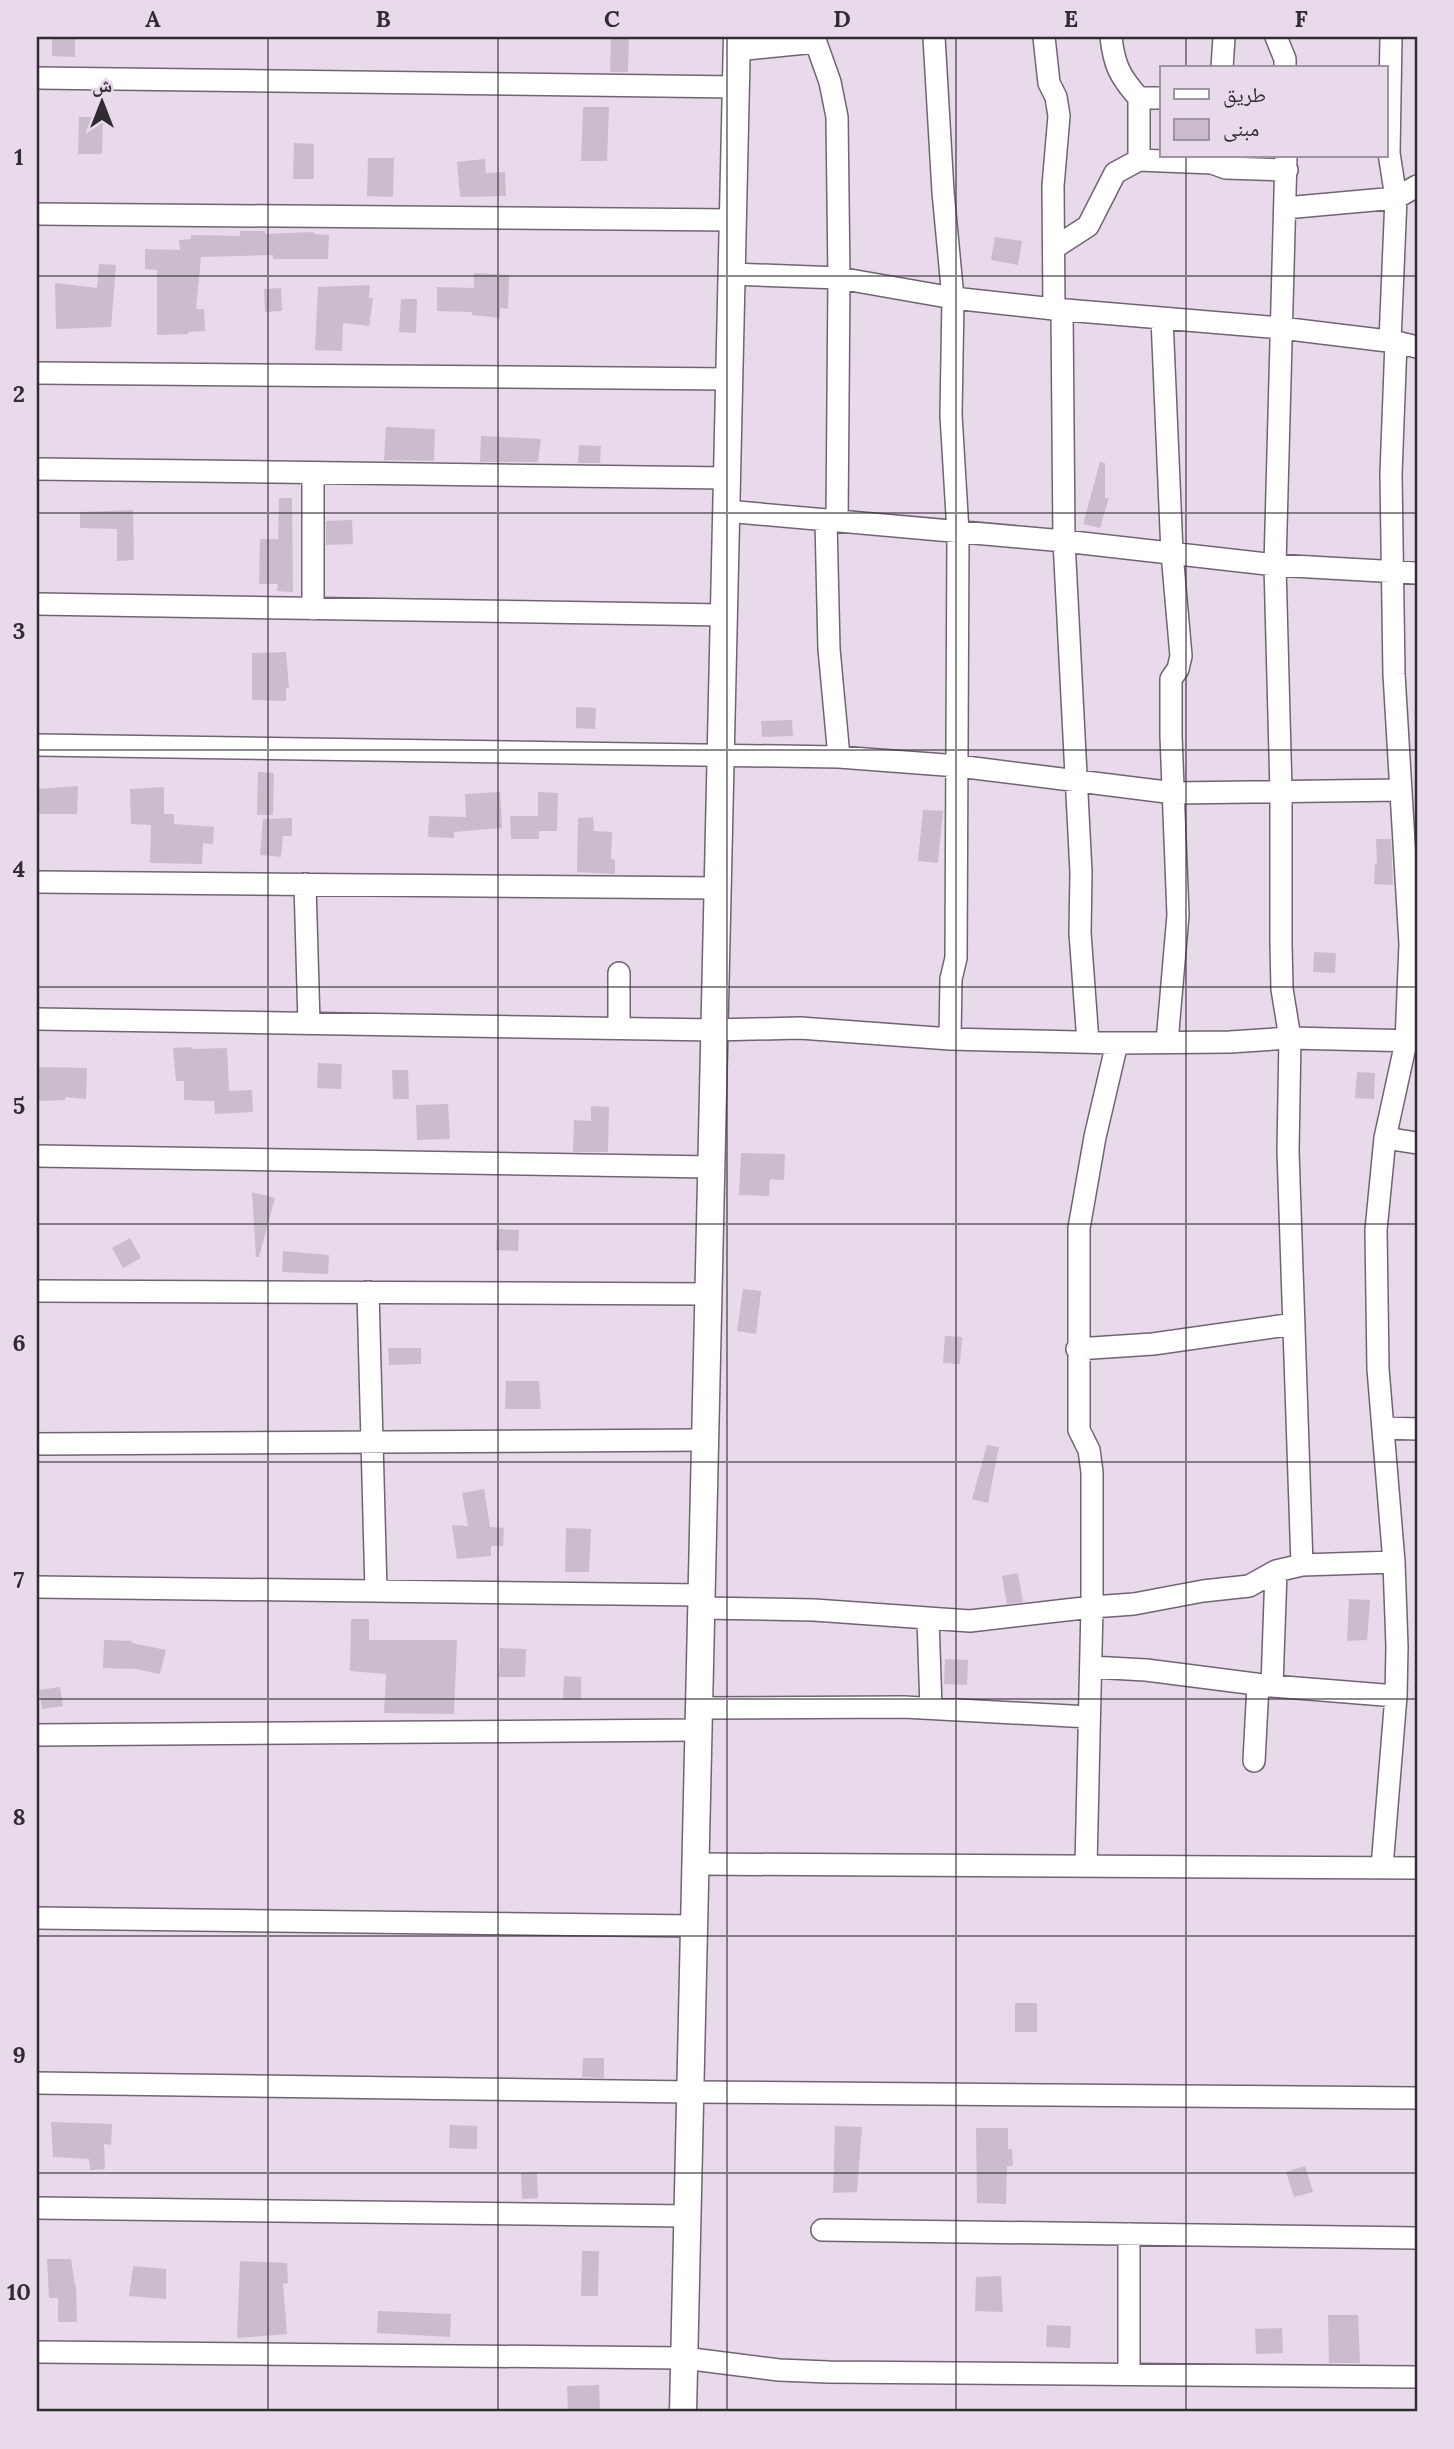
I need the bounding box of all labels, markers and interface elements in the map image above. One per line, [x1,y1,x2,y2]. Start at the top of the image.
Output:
text: A [145,4,161,33]
text: B [375,4,391,33]
text: C [604,4,620,33]
text: D [833,4,851,33]
text: E [1064,4,1078,33]
text: F [1294,4,1308,33]
north arrow [66,66,136,136]
legend [1160,66,1388,158]
text: ش [92,73,112,97]
text: طريق [1223,81,1266,108]
text: مبنى [1223,115,1259,142]
text: 1 [14,142,24,171]
text: 2 [13,379,25,408]
text: 3 [13,616,25,645]
text: 4 [13,854,25,883]
text: 5 [13,1091,25,1120]
text: 6 [12,1328,26,1357]
text: 7 [14,1565,25,1594]
text: 8 [12,1802,26,1831]
text: 9 [12,2040,26,2069]
text: 10 [7,2277,31,2306]

